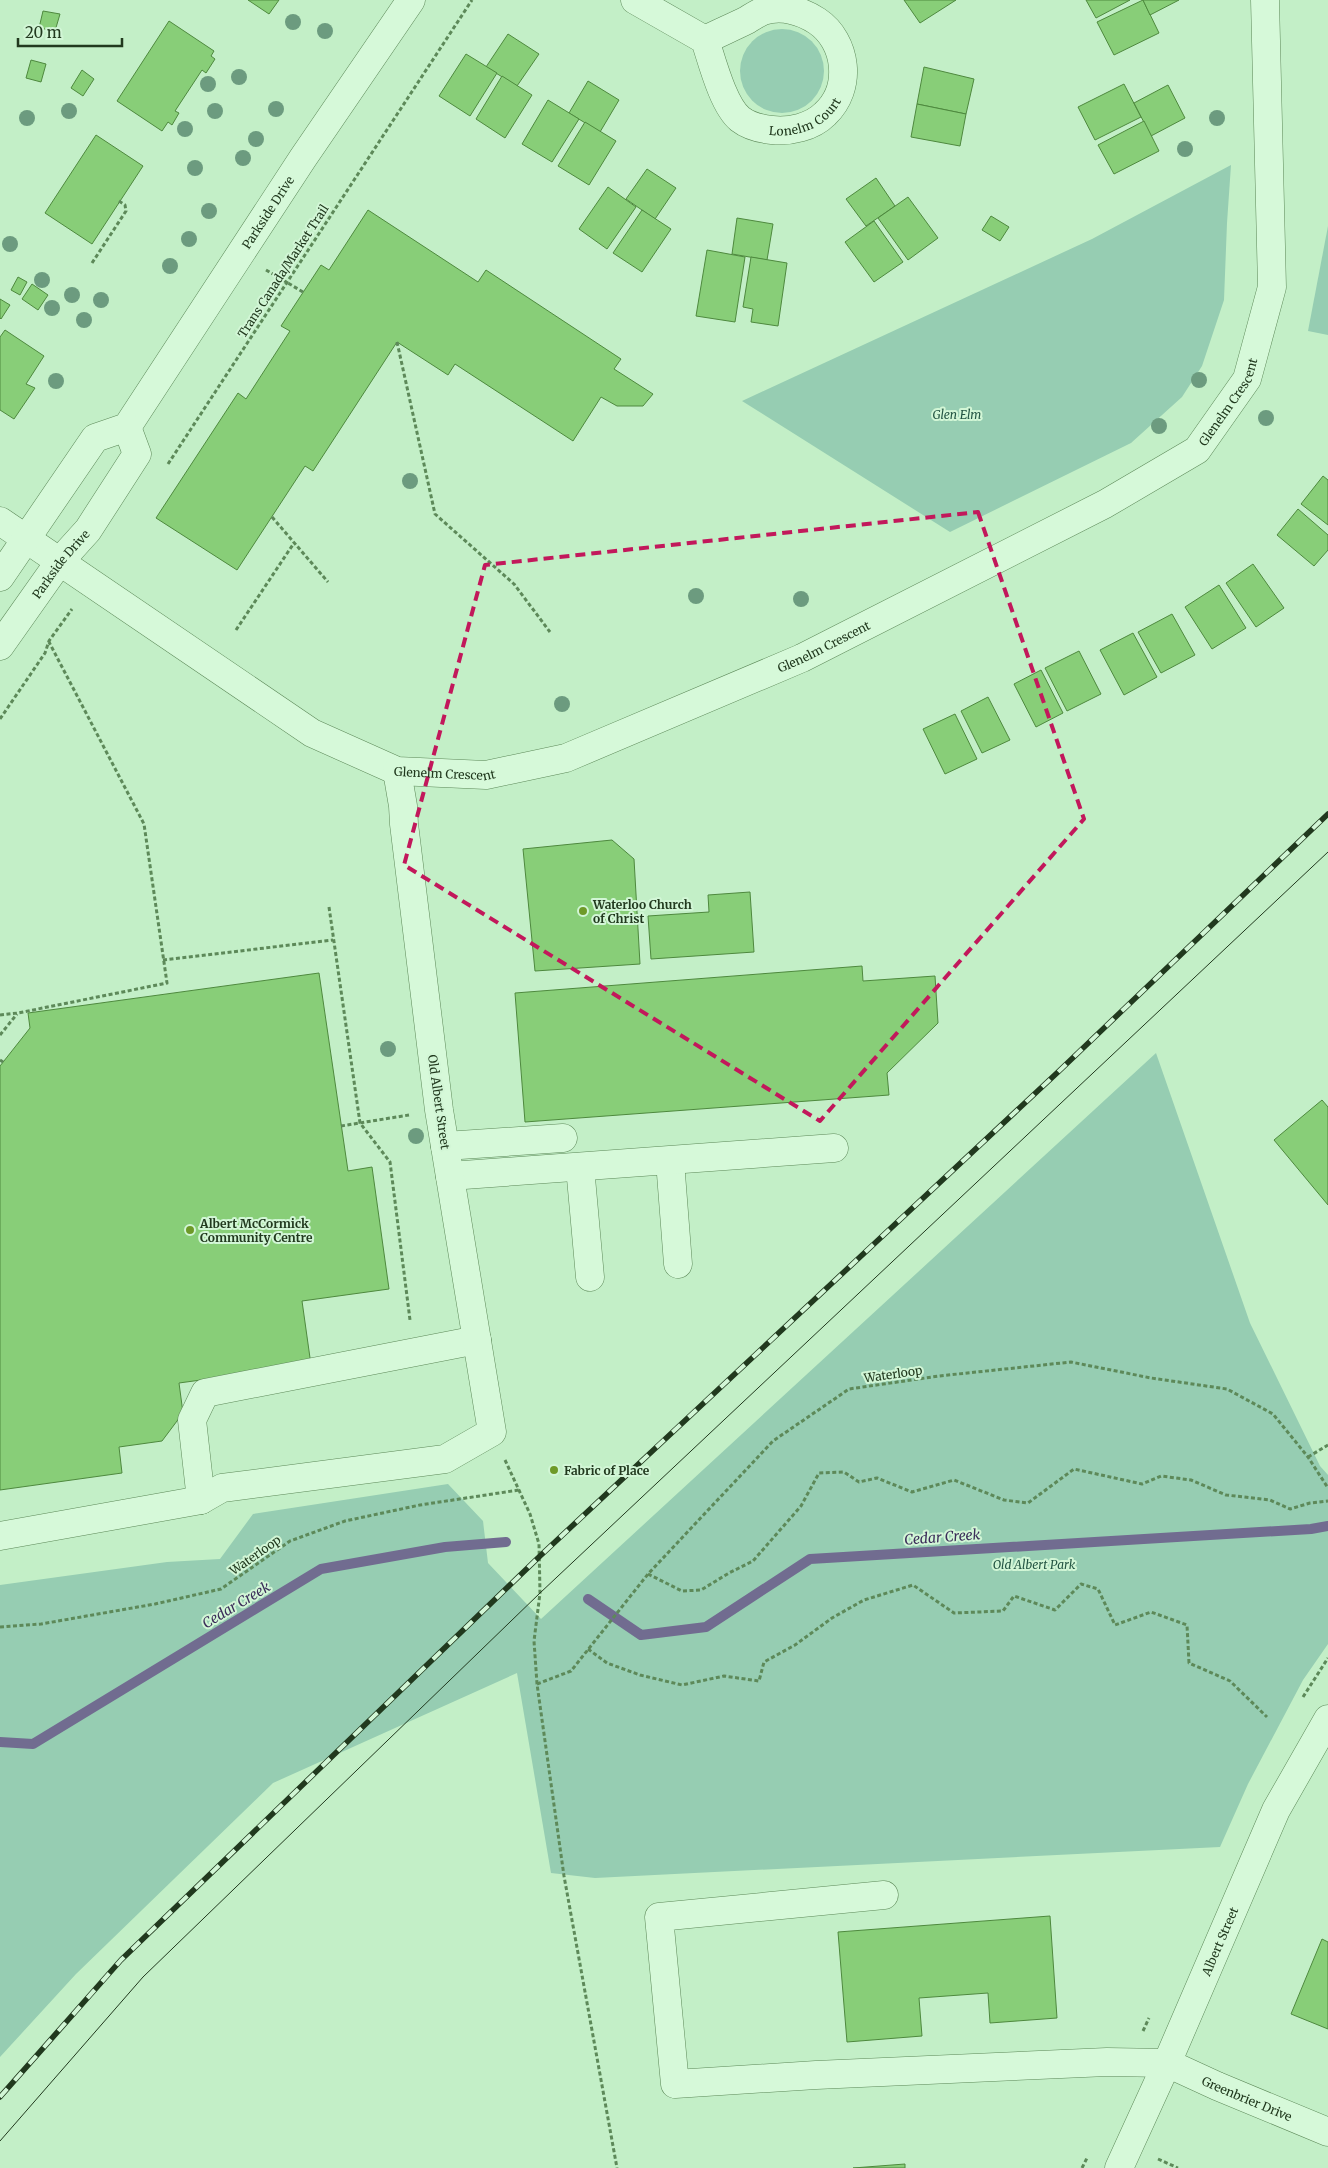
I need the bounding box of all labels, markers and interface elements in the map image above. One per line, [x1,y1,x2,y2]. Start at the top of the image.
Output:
scale bar [18,15,121,47]
text: 20 m [25,23,62,42]
street label: Lonelm Court [768,94,844,138]
street label: Parkside Drive [238,173,297,251]
street label: Trans Canada/Market Trail [234,201,332,340]
street label: Glenelm Crescent [1195,356,1260,448]
park label: Glen Elm [933,407,981,422]
street label: Parkside Drive [28,526,92,601]
street label: Glenelm Crescent [775,617,873,675]
street label: Glenelm Crescent [394,763,497,783]
place label: Waterloo Church of Christ [592,897,692,926]
marker: Waterloo Church of Christ [577,905,589,917]
street label: Old Albert Street [425,1054,453,1151]
place label: Albert McCormick Community Centre [199,1216,313,1245]
marker: Albert McCormick Community Centre [184,1224,196,1236]
street label: Waterloop [862,1362,923,1386]
place label: Fabric of Place [564,1463,650,1478]
marker: Fabric of Place [548,1464,560,1476]
water label: Cedar Creek [903,1525,981,1549]
street label: Waterloop [226,1532,283,1579]
park label: Old Albert Park [993,1557,1076,1572]
water label: Cedar Creek [199,1578,274,1632]
street label: Albert Street [1198,1904,1241,1979]
street label: Greenbrier Drive [1200,2073,1294,2124]

